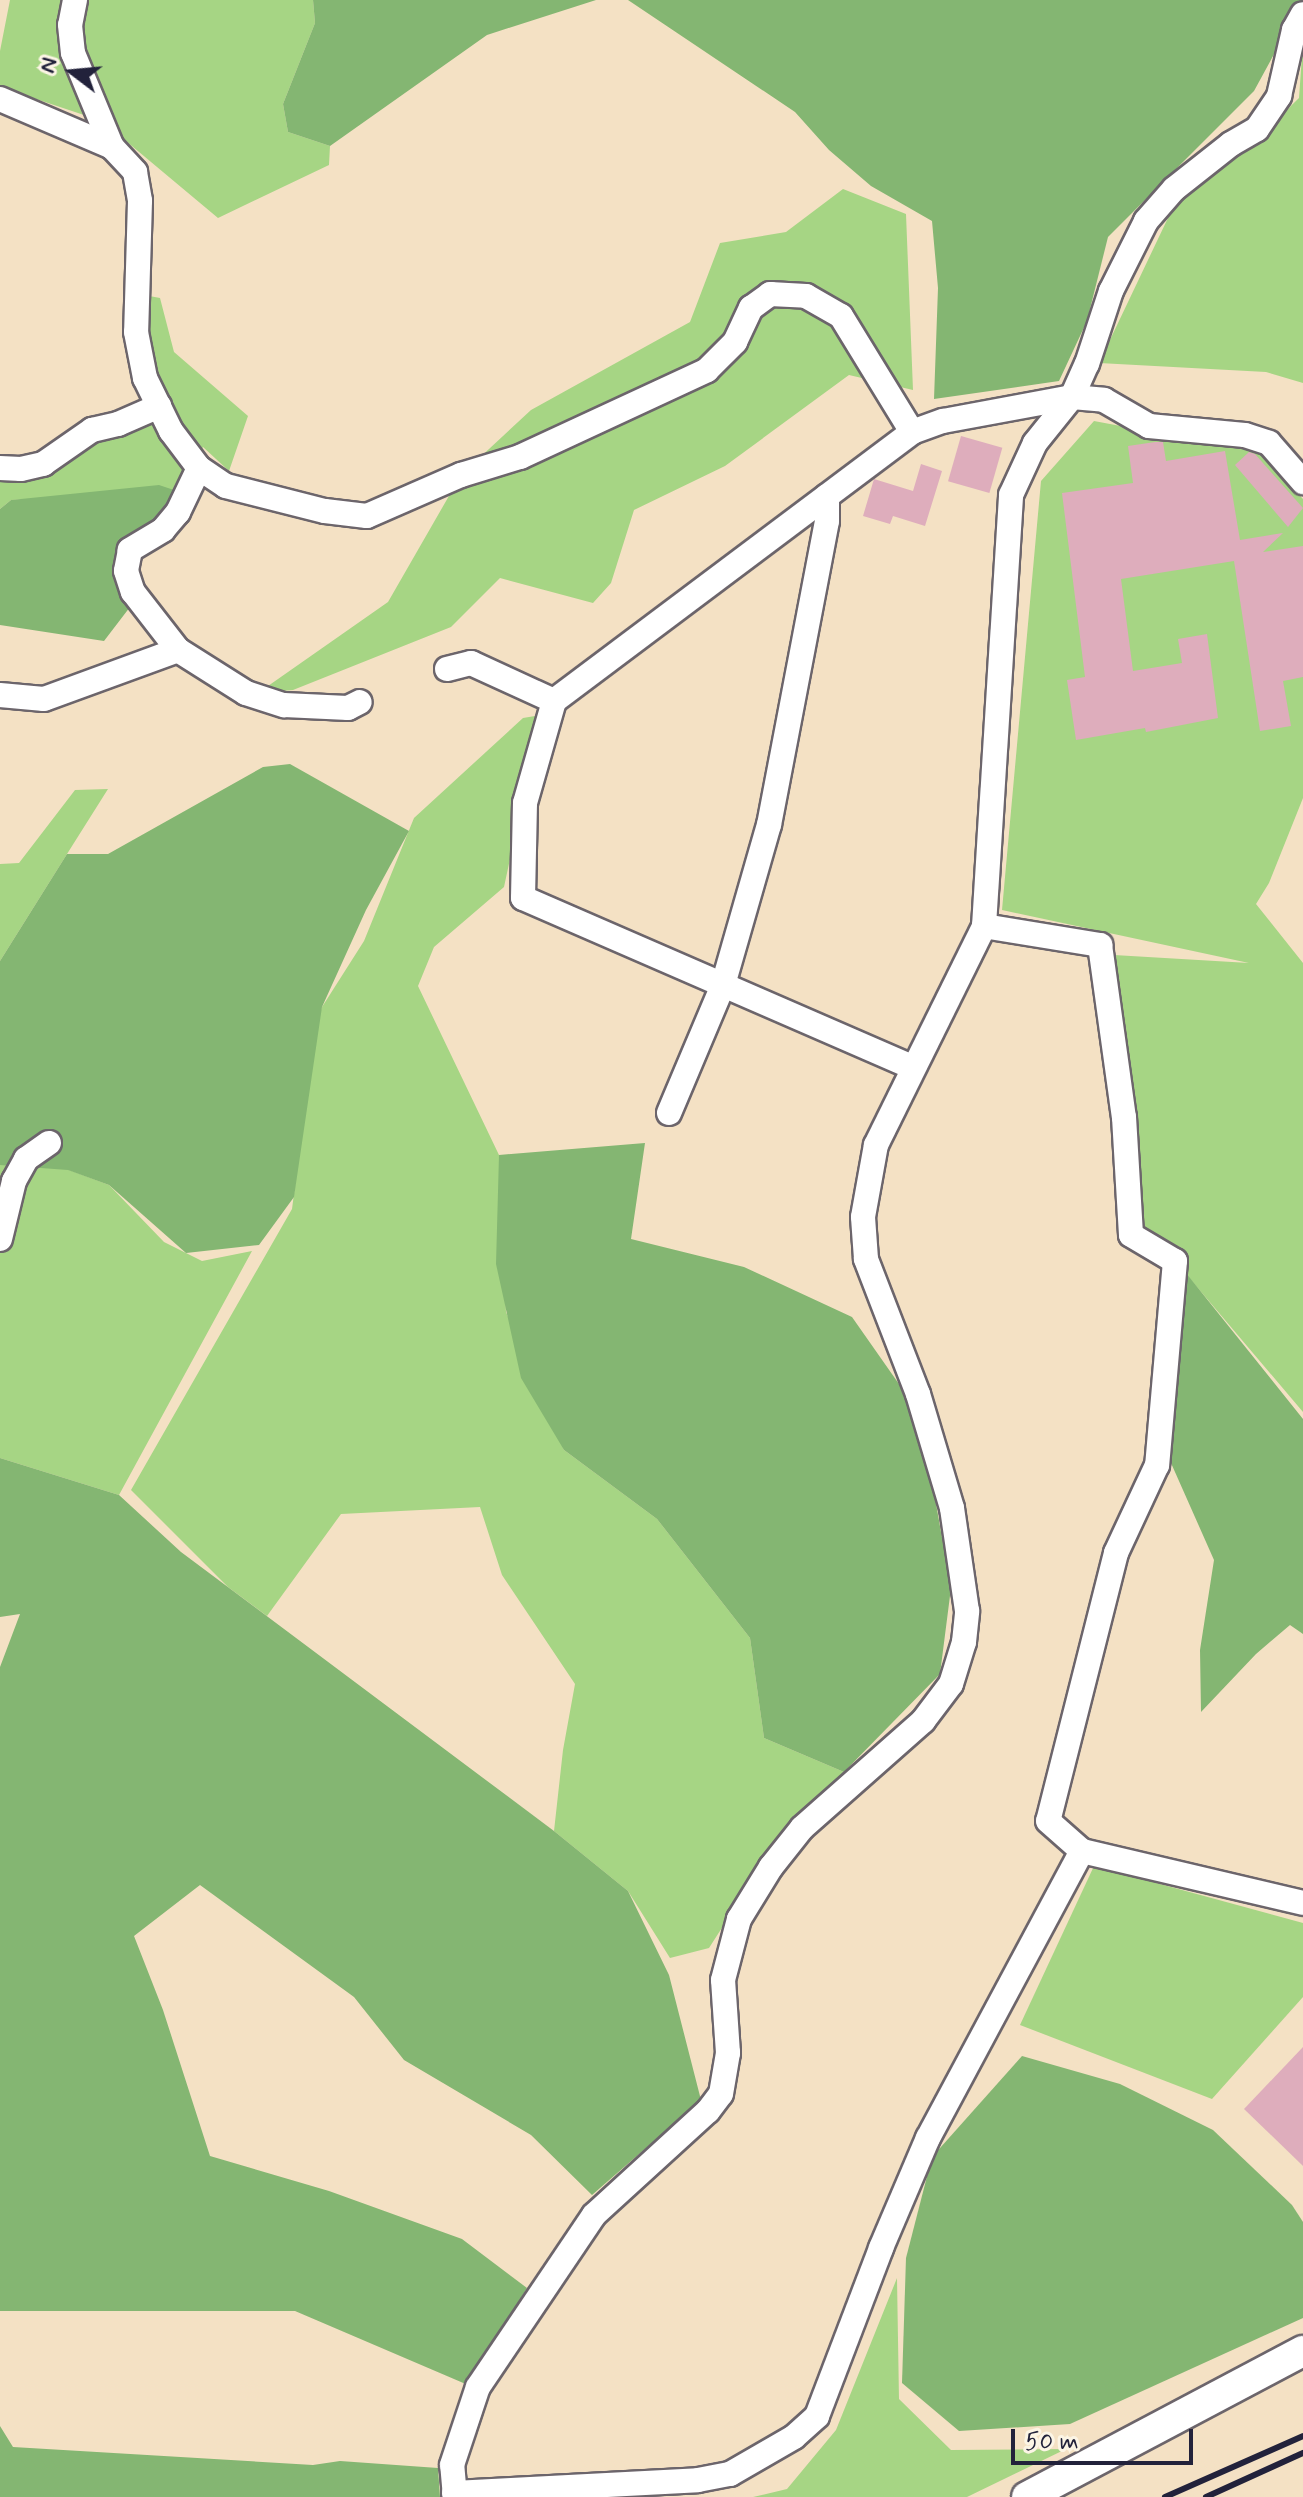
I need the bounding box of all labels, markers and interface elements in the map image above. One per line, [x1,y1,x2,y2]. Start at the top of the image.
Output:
north arrow [32,32,112,112]
text: N [33,54,64,76]
scale bar [1015,2413,1197,2463]
text: 50 m [1025,2427,1079,2458]

